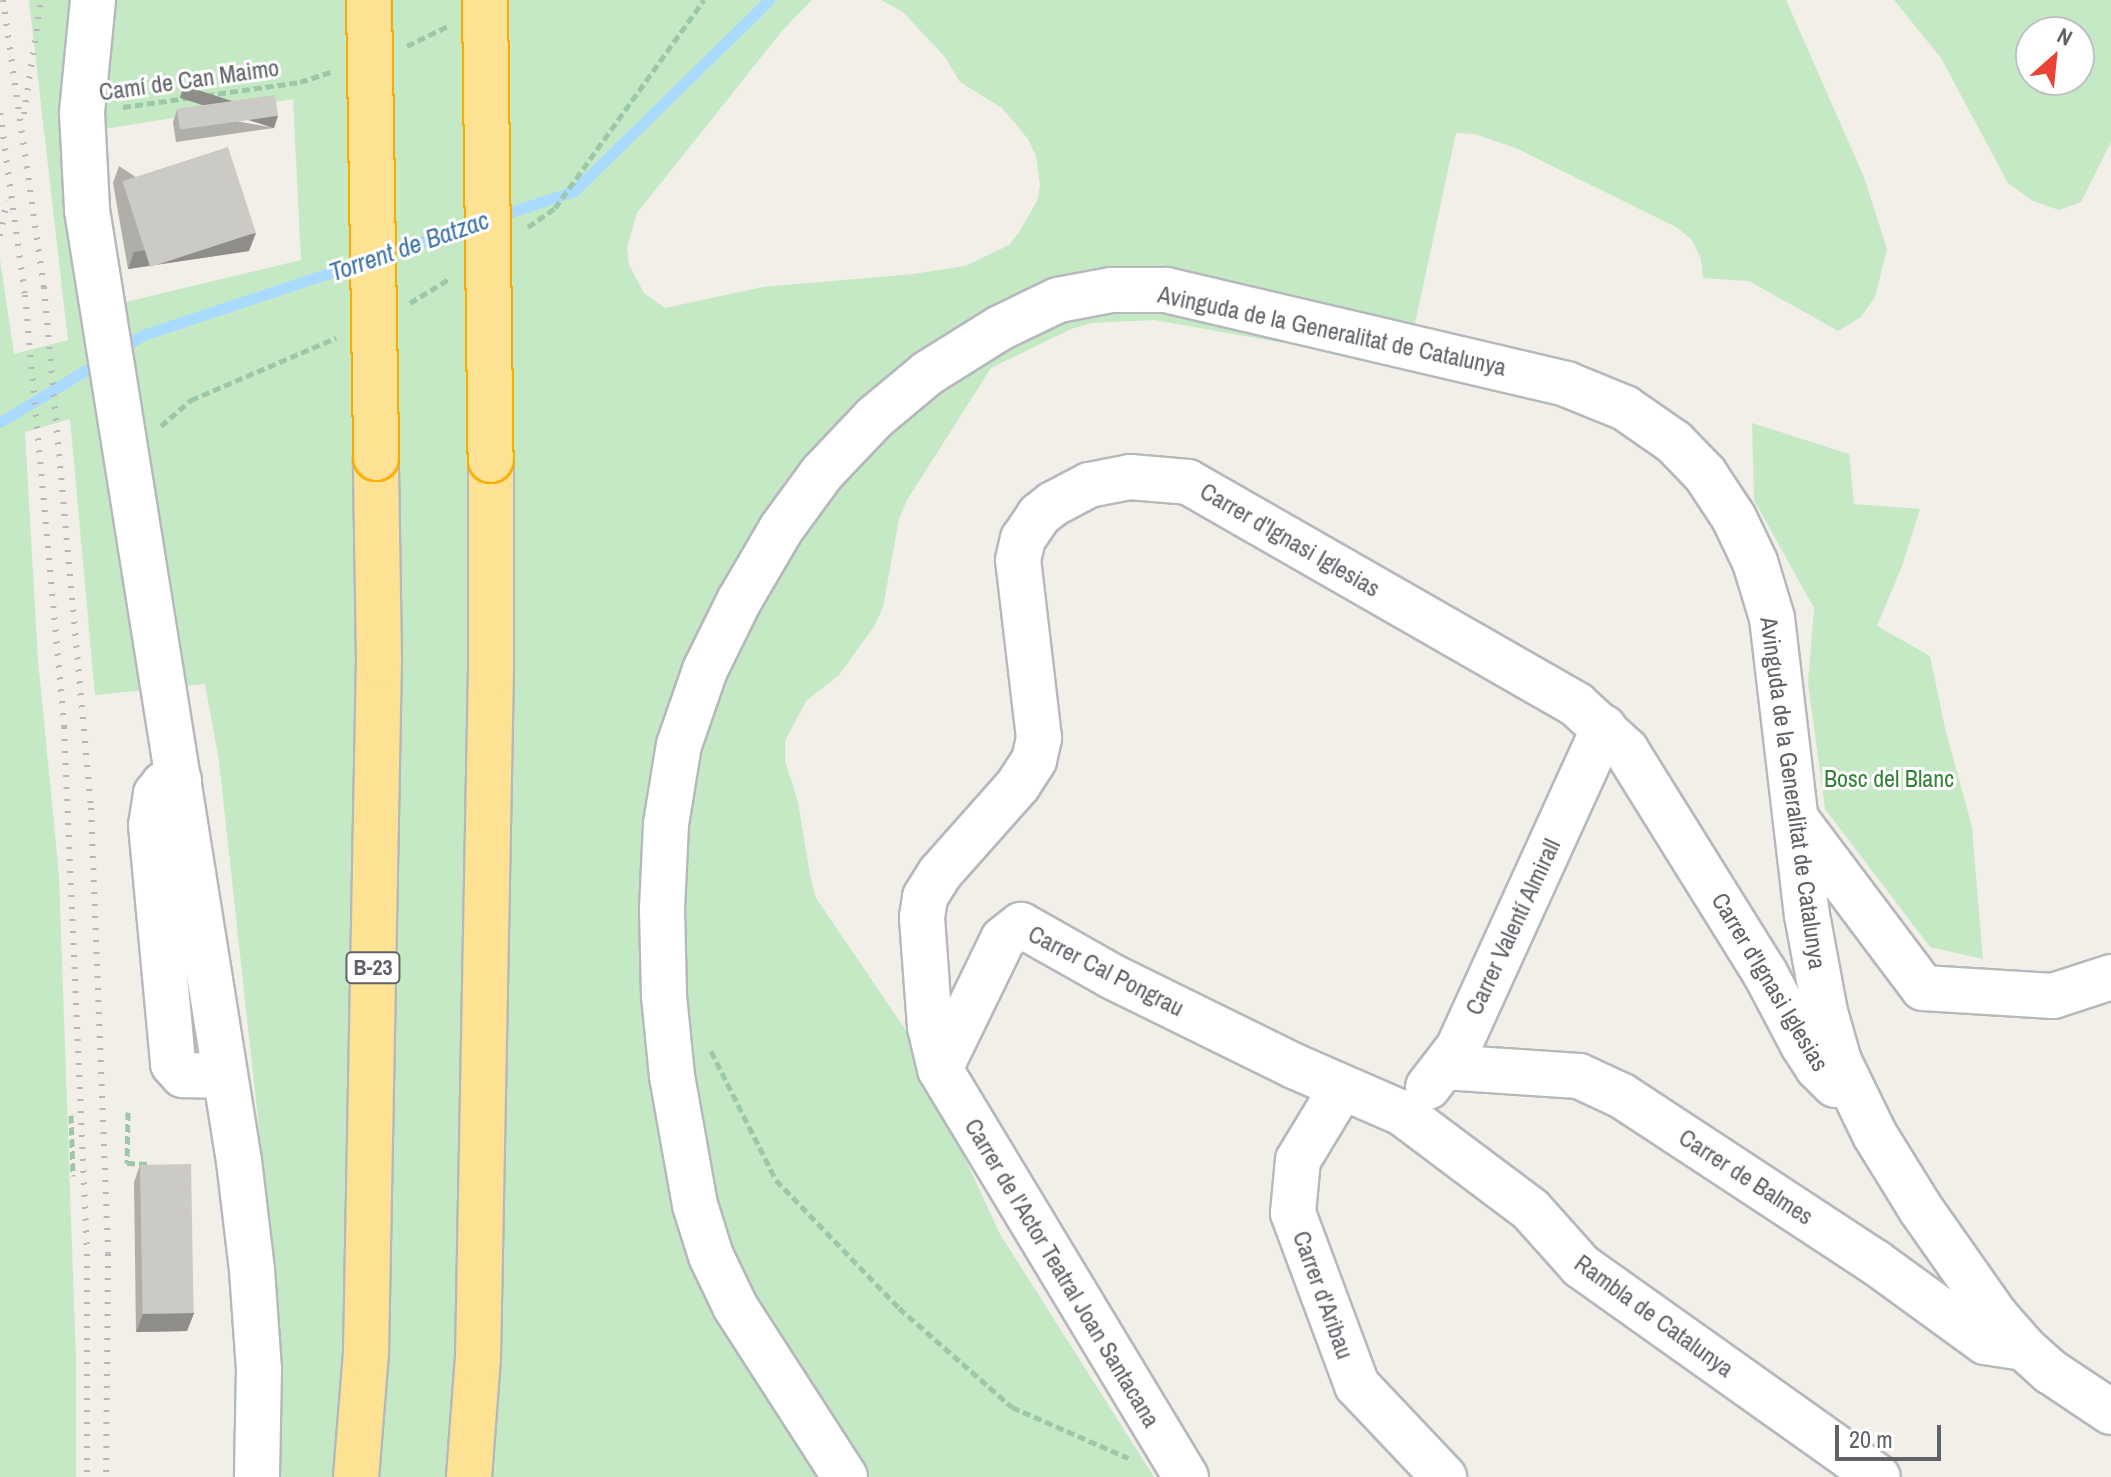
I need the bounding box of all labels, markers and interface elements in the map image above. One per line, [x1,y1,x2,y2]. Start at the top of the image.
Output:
north arrow [2015,16,2095,96]
text: N [2052,20,2078,53]
street label: Camí de Can Maimo [97,53,281,107]
water label: Torrent de Batzac [325,204,493,288]
street label: Avinguda de la Generalitat de Catalunya [1155,280,1509,382]
street label: Carrer d'Ignasi Iglesias [1195,477,1385,603]
street label: Avinguda de la Generalitat de Catalunya [1754,615,1832,971]
park label: Bosc del Blanc [1824,765,1954,793]
street label: Carrer Valentí Almirall [1459,834,1567,1020]
street label: Carrer d'Ignasi Iglesias [1705,888,1835,1076]
street label: Carrer Cal Pongrau [1023,919,1189,1023]
road number: B-23 [345,950,401,986]
street label: Carrer de l'Actor Teatral Joan Santacana [958,1113,1166,1433]
street label: Carrer de Balmes [1673,1123,1819,1231]
street label: Carrer d'Aribau [1287,1227,1359,1363]
street label: Rambla de Catalunya [1569,1249,1739,1383]
scale bar [1839,1409,1945,1459]
text: 20 m [1849,1423,1893,1455]

